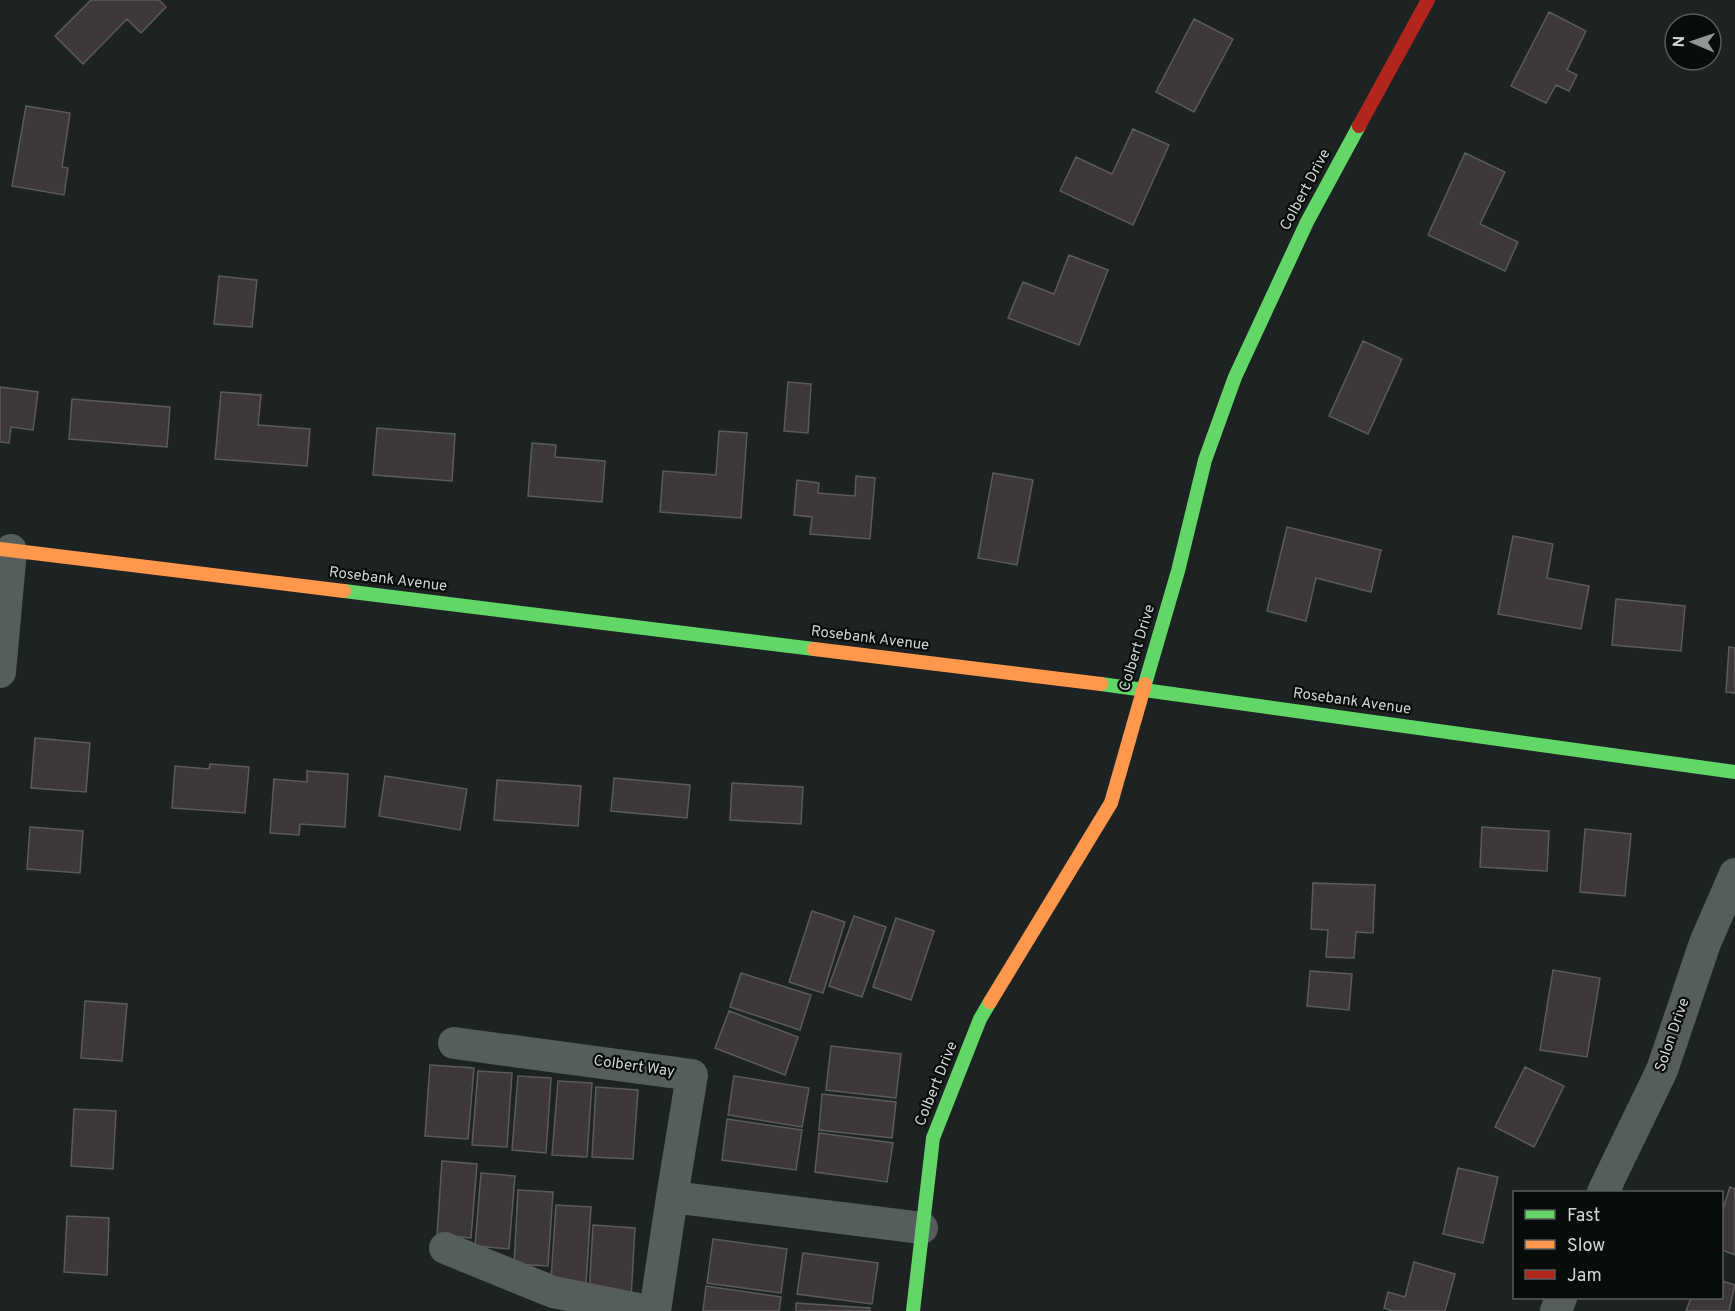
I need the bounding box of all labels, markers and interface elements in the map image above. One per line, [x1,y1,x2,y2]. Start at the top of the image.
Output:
north arrow [1663,12,1723,72]
text: N [1670,35,1690,48]
street label: Colbert Drive [1277,146,1335,234]
street label: Rosebank Avenue [328,563,448,597]
street label: Colbert Drive [1116,602,1160,694]
street label: Rosebank Avenue [810,622,930,656]
street label: Rosebank Avenue [1292,684,1412,720]
street label: Solon Drive [1652,996,1694,1074]
street label: Colbert Drive [911,1039,963,1129]
street label: Colbert Way [592,1052,676,1082]
legend [1513,1191,1723,1299]
text: Fast [1567,1205,1600,1228]
text: Slow [1567,1235,1605,1258]
text: Jam [1567,1265,1602,1288]

